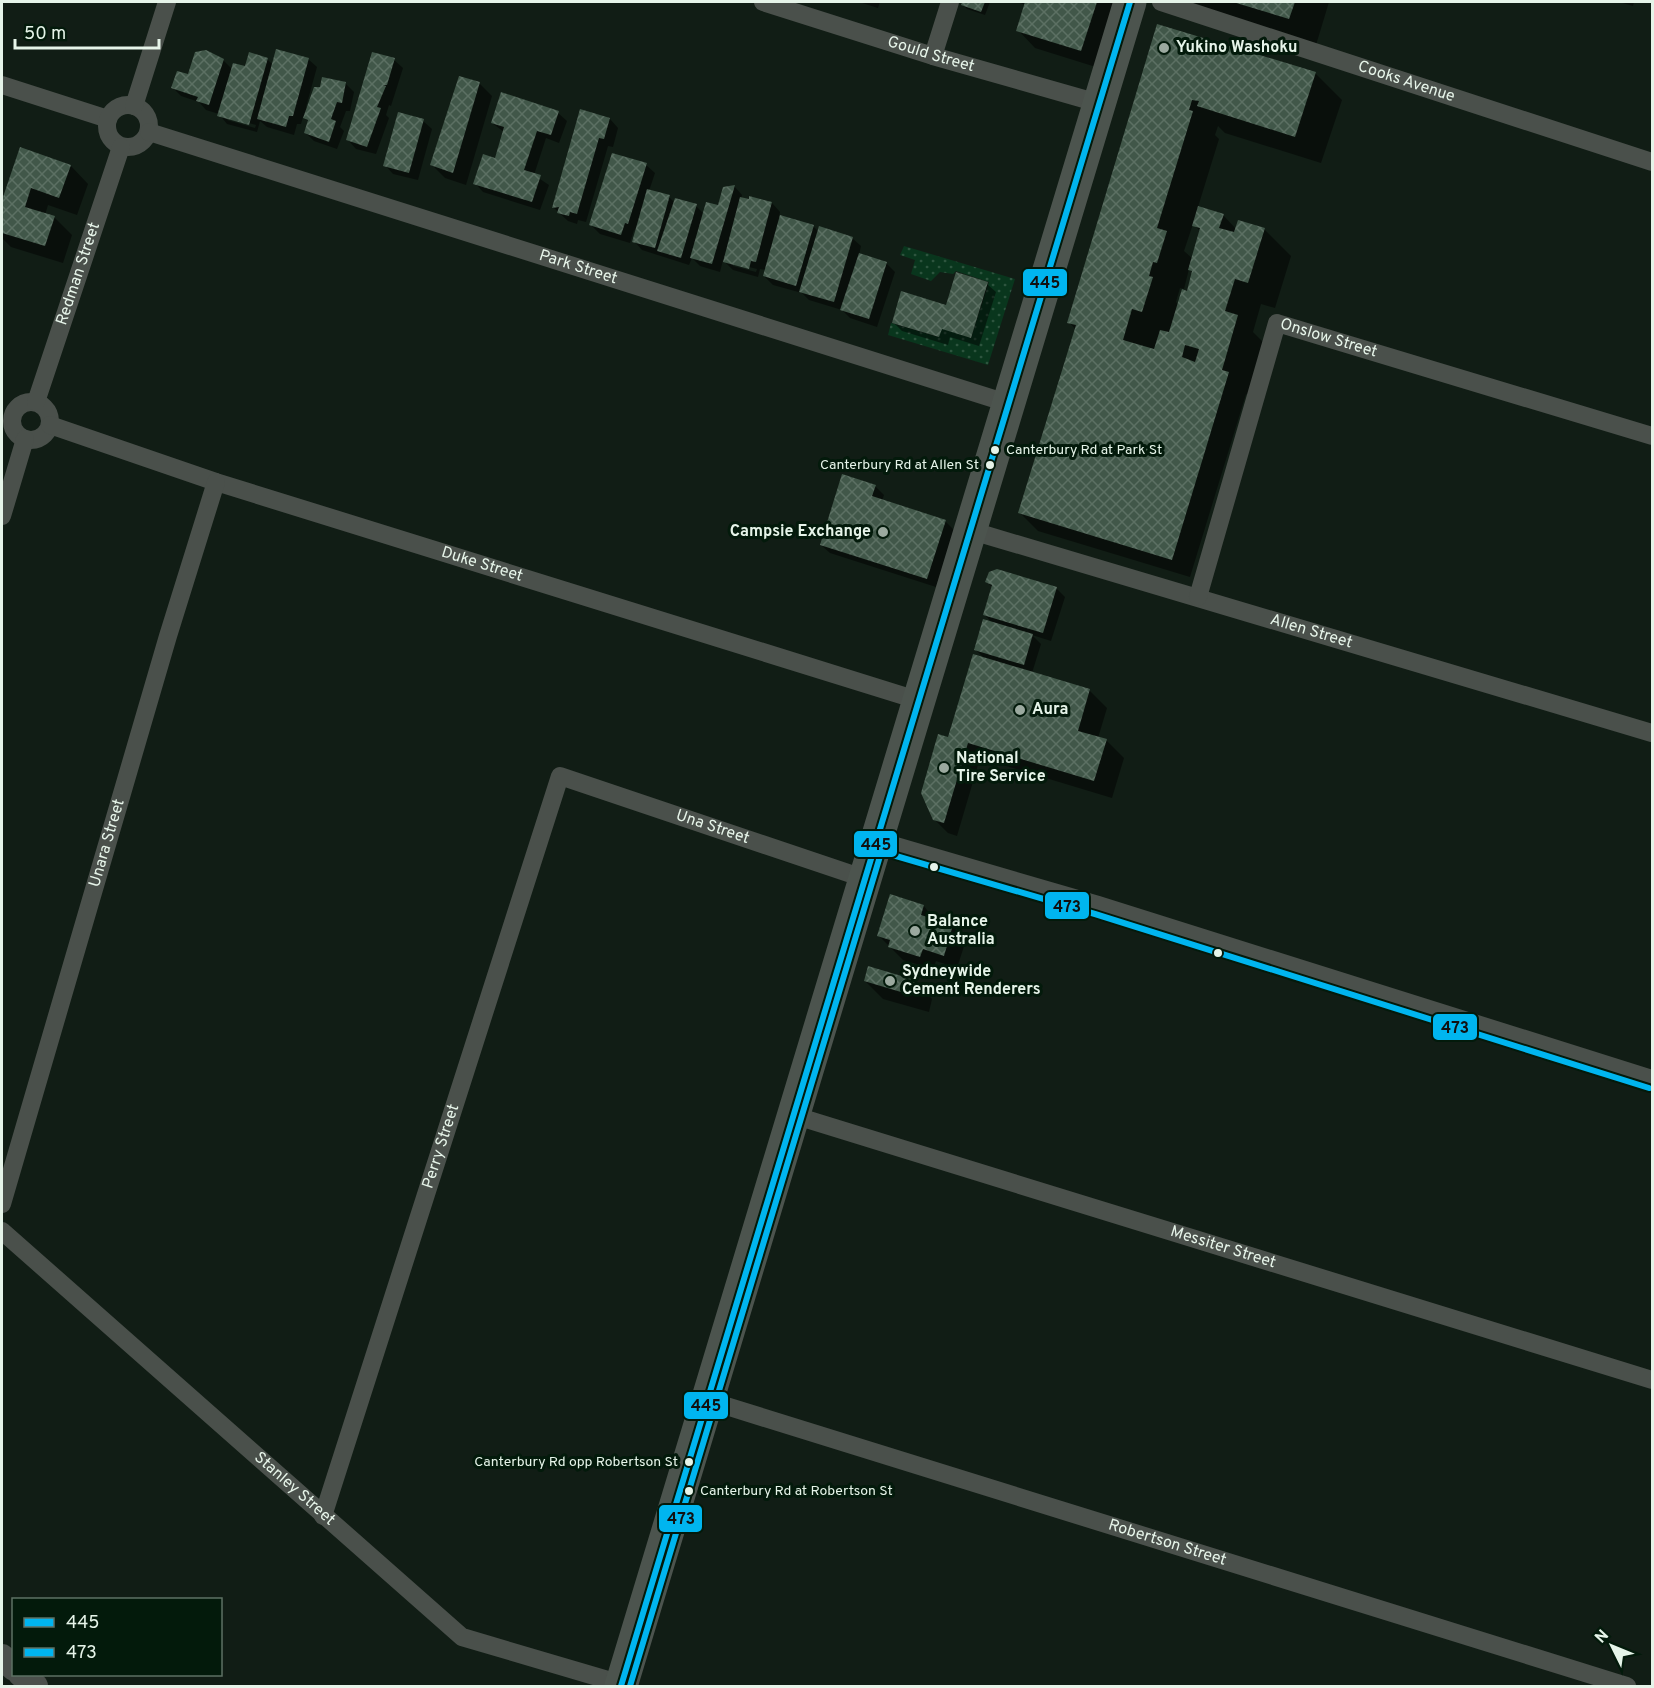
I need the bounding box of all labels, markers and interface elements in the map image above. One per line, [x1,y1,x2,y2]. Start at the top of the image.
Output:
scale bar [15,12,159,50]
text: 50 m [24,23,66,46]
street label: Gould Street [885,32,977,77]
place label: Yukino Washoku [1176,38,1298,58]
marker: Yukino Washoku [1157,41,1171,55]
street label: Cooks Avenue [1355,57,1457,107]
street label: Redman Street [52,220,105,328]
street label: Park Street [537,246,620,289]
line badge: 445 [1022,268,1068,297]
text: 445 [1030,274,1060,294]
street label: Onslow Street [1278,314,1380,363]
place label: Canterbury Rd at Park St [1006,442,1162,459]
marker: Canterbury Rd at Park St [989,444,1001,456]
place label: Canterbury Rd at Allen St [820,457,979,474]
marker: Canterbury Rd at Allen St [984,459,996,471]
place label: Campsie Exchange [730,522,871,542]
marker: Campsie Exchange [876,525,890,539]
street label: Duke Street [439,543,525,587]
street label: Allen Street [1268,610,1355,653]
place label: Aura [1032,700,1068,720]
marker: Aura [1013,703,1027,717]
place label: National Tire Service [956,749,1046,787]
marker: National Tire Service [937,761,951,775]
street label: Unara Street [85,797,130,890]
street label: Una Street [673,806,752,849]
line badge: 445 [853,830,898,858]
text: 445 [861,836,891,856]
unlabelled marker [928,861,940,873]
line badge: 473 [1044,891,1090,920]
text: 473 [1053,898,1081,918]
place label: Balance Australia [927,912,995,950]
marker: Balance Australia [908,924,922,938]
unlabelled marker [1212,947,1224,959]
place label: Sydneywide Cement Renderers [902,962,1041,1000]
marker: Sydneywide Cement Renderers [883,974,897,988]
line badge: 473 [1432,1013,1478,1041]
text: 473 [1441,1019,1469,1039]
street label: Perry Street [418,1102,464,1191]
street label: Messiter Street [1168,1222,1278,1273]
line badge: 445 [683,1391,729,1420]
text: 445 [691,1397,721,1417]
street label: Stanley Street [250,1448,339,1530]
place label: Canterbury Rd opp Robertson St [474,1454,678,1471]
marker: Canterbury Rd opp Robertson St [683,1456,695,1468]
place label: Canterbury Rd at Robertson St [700,1483,893,1500]
marker: Canterbury Rd at Robertson St [683,1485,695,1497]
line badge: 473 [658,1504,703,1533]
text: 473 [667,1510,695,1530]
street label: Robertson Street [1106,1515,1229,1571]
legend [12,1598,222,1676]
text: 445 [66,1612,100,1635]
north arrow [1582,1616,1642,1676]
text: N [1591,1626,1614,1648]
text: 473 [66,1642,97,1665]

